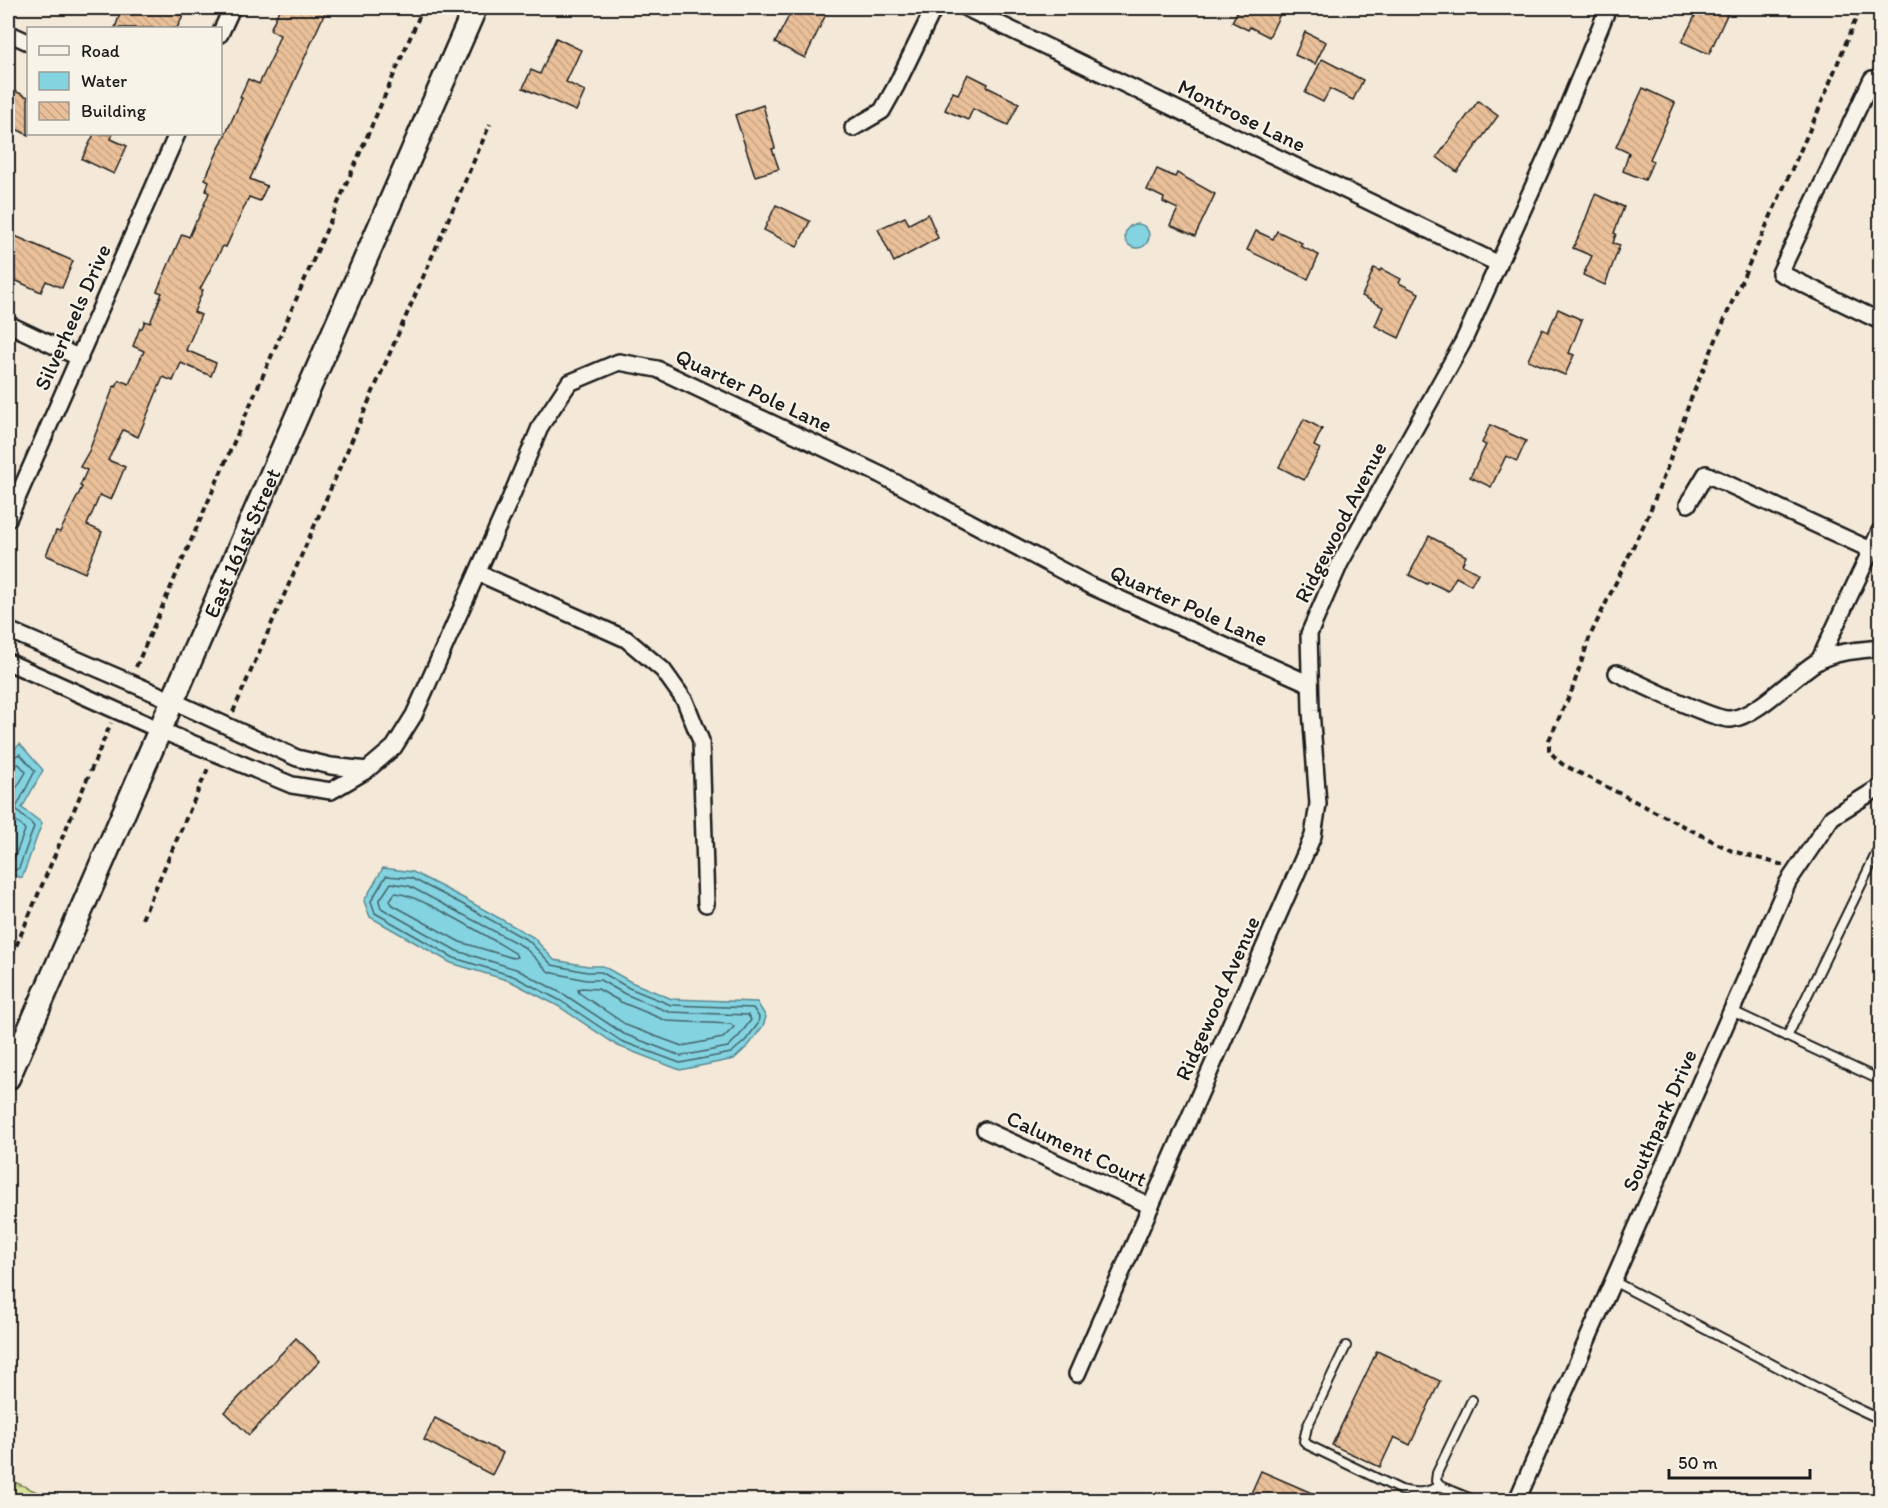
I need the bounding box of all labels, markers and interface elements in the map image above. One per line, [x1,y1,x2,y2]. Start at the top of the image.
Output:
legend [27,27,222,135]
text: Road [81,40,120,62]
text: Water [81,70,127,92]
street label: Montrose Lane [1173,73,1310,158]
text: Building [81,100,147,122]
street label: Silverheels Drive [28,240,117,395]
street label: Quarter Pole Lane [671,342,836,439]
street label: Ridgewood Avenue [1288,437,1393,607]
street label: East 161st Street [198,464,287,622]
street label: Quarter Pole Lane [1106,559,1272,652]
street label: Ridgewood Avenue [1169,912,1266,1085]
street label: Southpark Drive [1616,1045,1703,1195]
street label: Calument Court [1002,1104,1151,1193]
scale bar [1669,1442,1810,1480]
text: 50 m [1678,1452,1718,1474]

